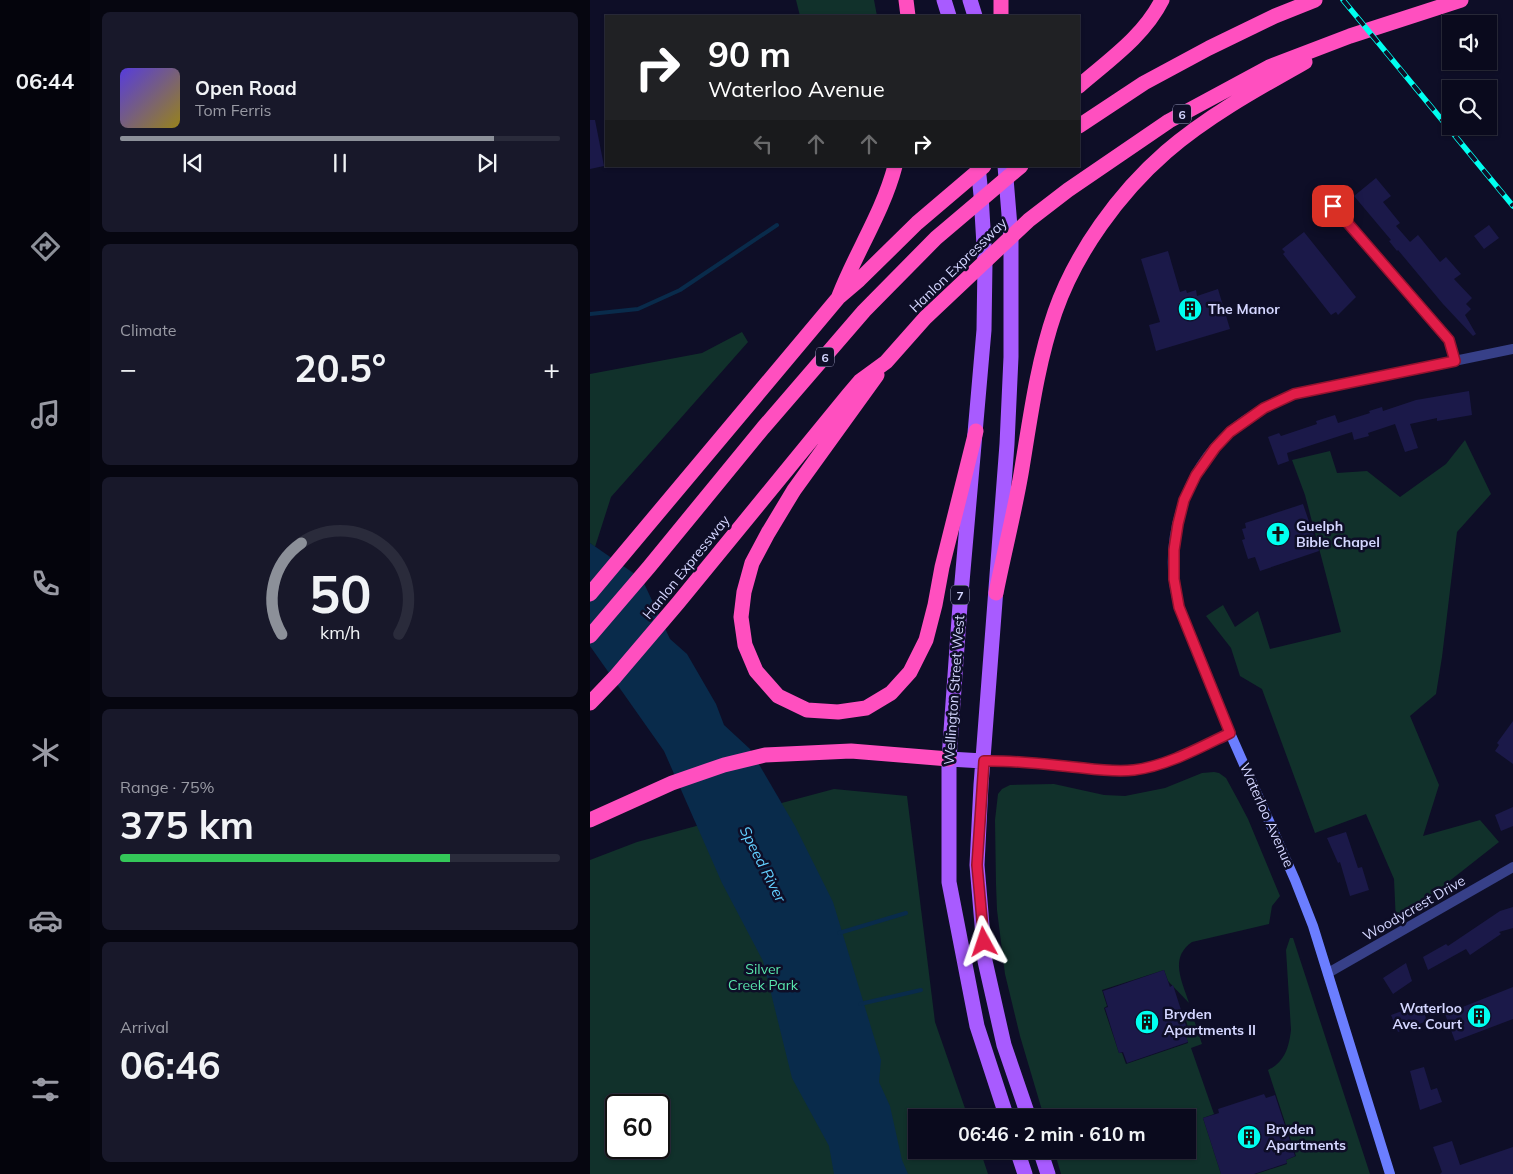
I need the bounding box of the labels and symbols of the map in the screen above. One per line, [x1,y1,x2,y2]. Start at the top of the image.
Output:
road number: 6 [1173,105,1191,124]
pin [1312,185,1354,227]
street label: Hanlon Expressway [905,213,1011,316]
building icon: The Manor [1177,296,1203,322]
place label: The Manor [1208,300,1280,318]
road number: 6 [816,348,834,367]
street label: Hanlon Expressway [638,511,734,623]
place label: Guelph Bible Chapel [1296,517,1380,551]
church icon: Guelph Bible Chapel [1265,521,1291,547]
road number: 7 [951,586,969,604]
street label: Wellington Street West [940,614,968,766]
street label: Waterloo Avenue [1236,760,1298,870]
water label: Speed River [736,823,791,906]
street label: Woodycrest Drive [1360,871,1468,945]
position arrow [957,915,1009,967]
park label: Silver Creek Park [728,960,799,994]
place label: Waterloo Ave. Court [1393,999,1463,1033]
building icon: Waterloo Ave. Court [1466,1003,1492,1029]
place label: Bryden Apartments II [1164,1005,1256,1039]
building icon: Bryden Apartments II [1134,1009,1160,1035]
speed limit sign: 60 [605,1094,670,1159]
place label: Bryden Apartments [1266,1120,1346,1154]
building icon: Bryden Apartments [1236,1124,1262,1150]

